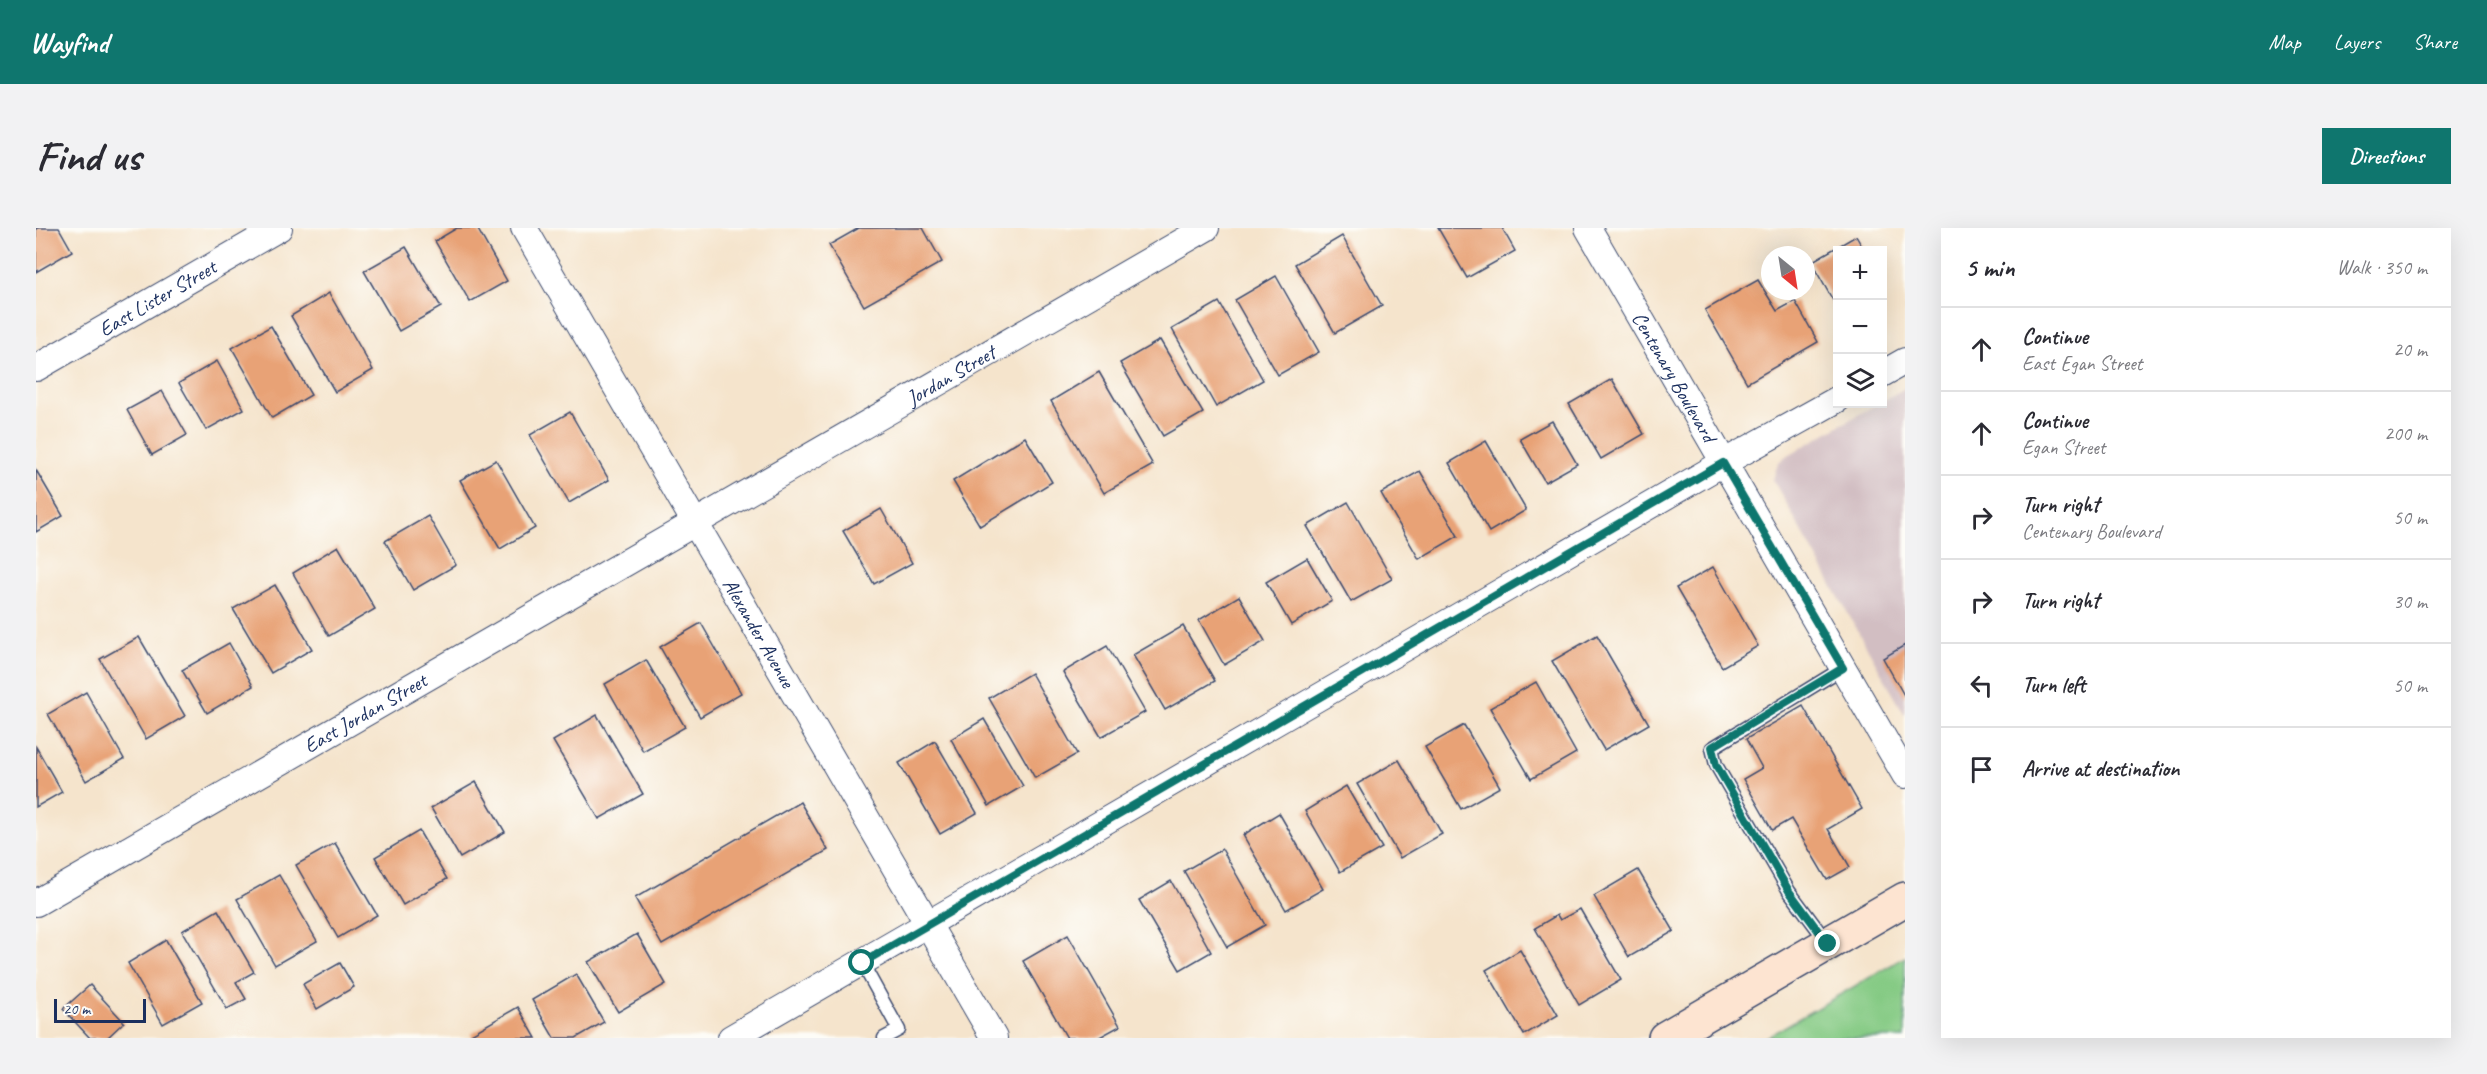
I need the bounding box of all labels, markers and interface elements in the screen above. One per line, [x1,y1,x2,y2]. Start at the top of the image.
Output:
text: Wayfind [30,25,109,60]
text: Map [2268,29,2301,55]
text: Layers [2334,29,2380,55]
text: Share [2413,29,2457,55]
button: Directions [2322,128,2451,184]
text: Find us [36,130,141,183]
north arrow [1761,246,1815,300]
map controls [1833,246,1887,408]
button: + [1833,246,1887,300]
text: 5 min [1965,251,2014,284]
street label: East Lister Street [94,253,222,342]
text: Walk · 350 m [2337,255,2427,280]
button: − [1833,300,1887,354]
street label: Centenary Boulevard [1626,307,1724,449]
text: Continue [2022,323,2088,351]
icon: ahead [1965,333,1998,366]
text: 20 m [2393,337,2427,362]
street label: Jordan Street [901,338,1002,412]
text: East Egan Street [2022,351,2142,376]
button: layers [1833,354,1887,408]
text: Continue [2022,407,2088,435]
icon: ahead [1965,417,1998,450]
text: 200 m [2384,421,2427,446]
text: Egan Street [2022,435,2105,460]
text: Turn right [2022,491,2099,519]
icon: right [1965,501,1998,534]
text: 50 m [2393,505,2427,530]
text: Centenary Boulevard [2022,519,2161,544]
street label: Alexander Avenue [717,573,801,693]
icon: right [1965,585,1998,618]
text: Turn right [2022,587,2099,615]
text: 30 m [2393,589,2427,614]
street label: East Jordan Street [299,666,433,759]
icon: left [1965,669,1998,702]
text: Turn left [2022,671,2086,699]
text: 50 m [2393,673,2427,698]
icon: arrive [1965,753,1998,786]
text: Arrive at destination [2022,755,2179,783]
route end [1814,930,1840,956]
route start [848,949,874,975]
scale bar [54,996,146,1024]
text: 20 m [63,999,90,1019]

